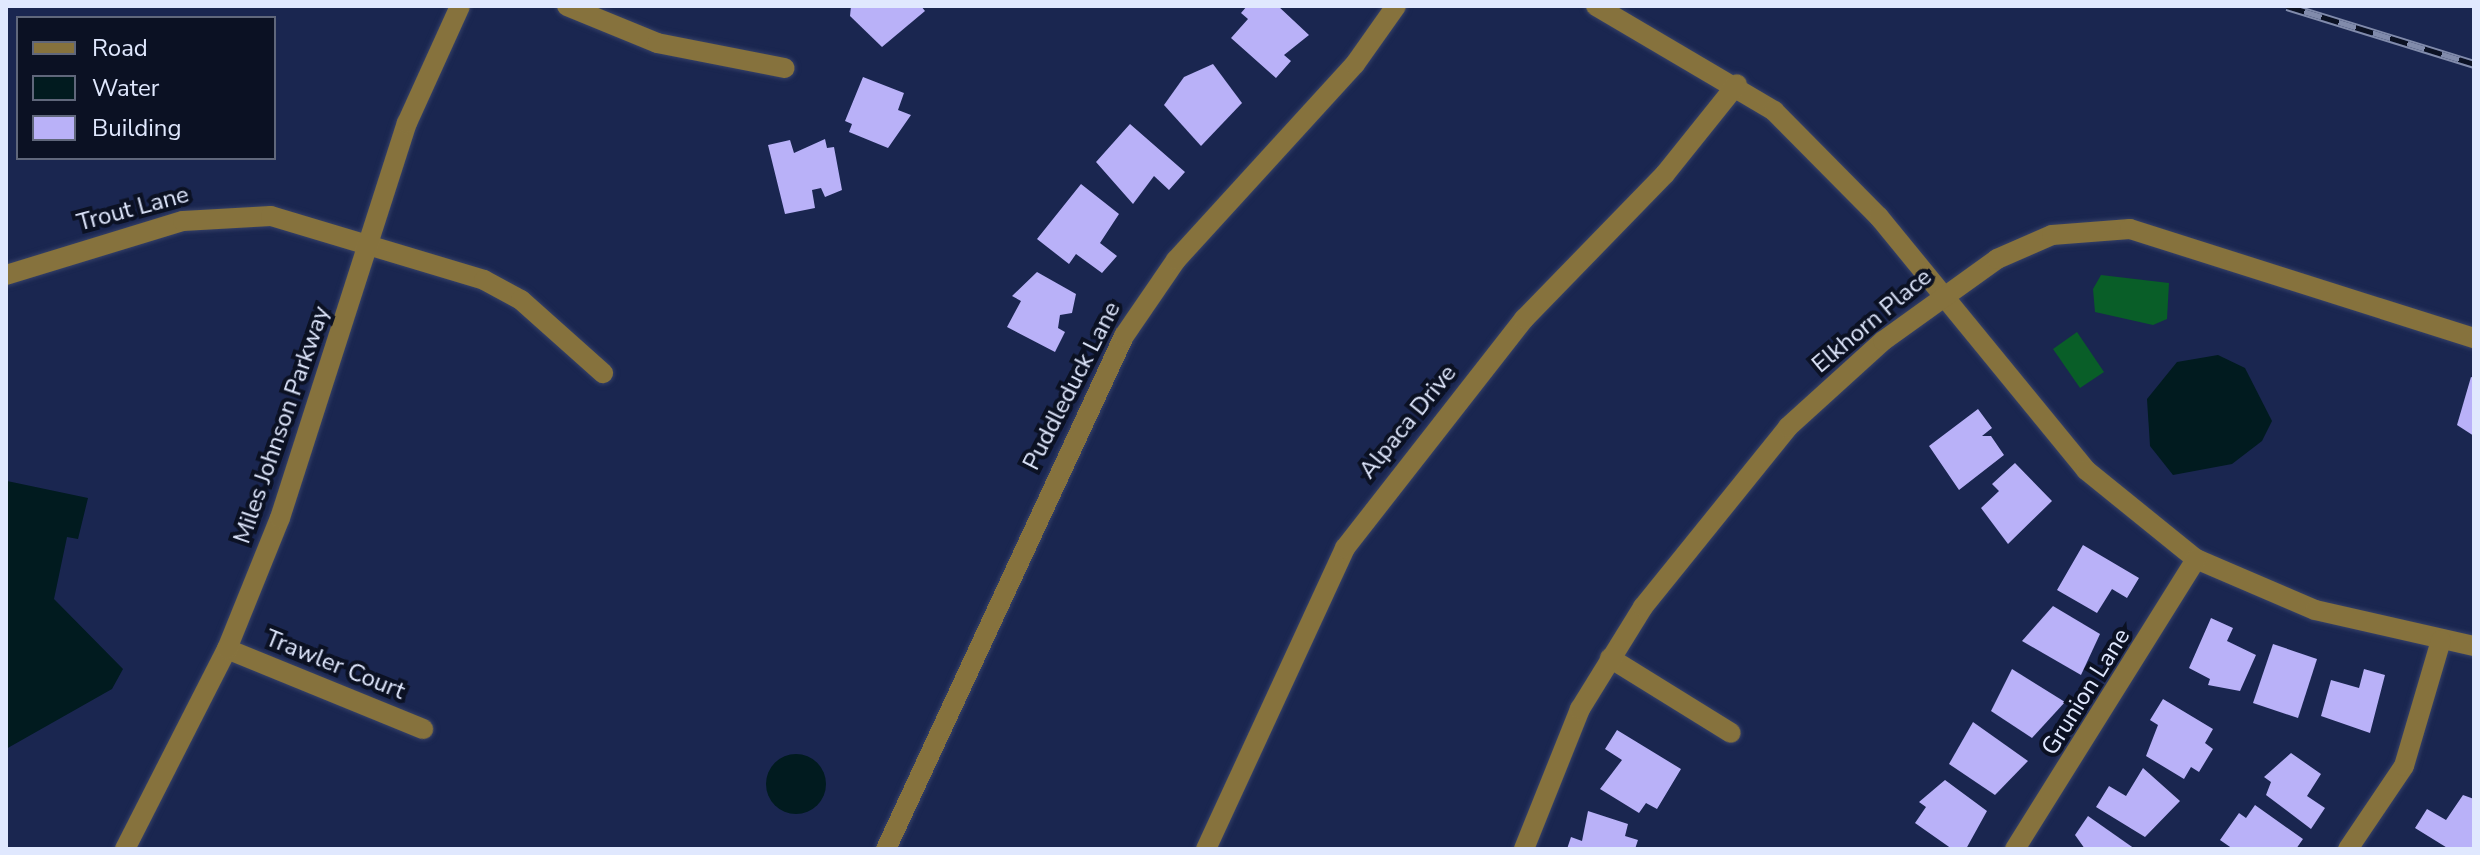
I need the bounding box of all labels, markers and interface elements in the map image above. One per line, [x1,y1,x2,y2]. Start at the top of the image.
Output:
legend [16,16,276,160]
text: Road [92,32,148,64]
text: Water [92,72,159,104]
text: Building [92,112,182,144]
street label: Trout Lane [74,180,192,238]
street label: Elkhorn Place [1806,263,1938,379]
street label: Puddleduck Lane [1017,297,1127,475]
street label: Miles Johnson Parkway [228,303,336,547]
street label: Alpaca Drive [1353,359,1463,485]
street label: Grunion Lane [2036,623,2136,761]
street label: Trawler Court [261,624,409,706]

